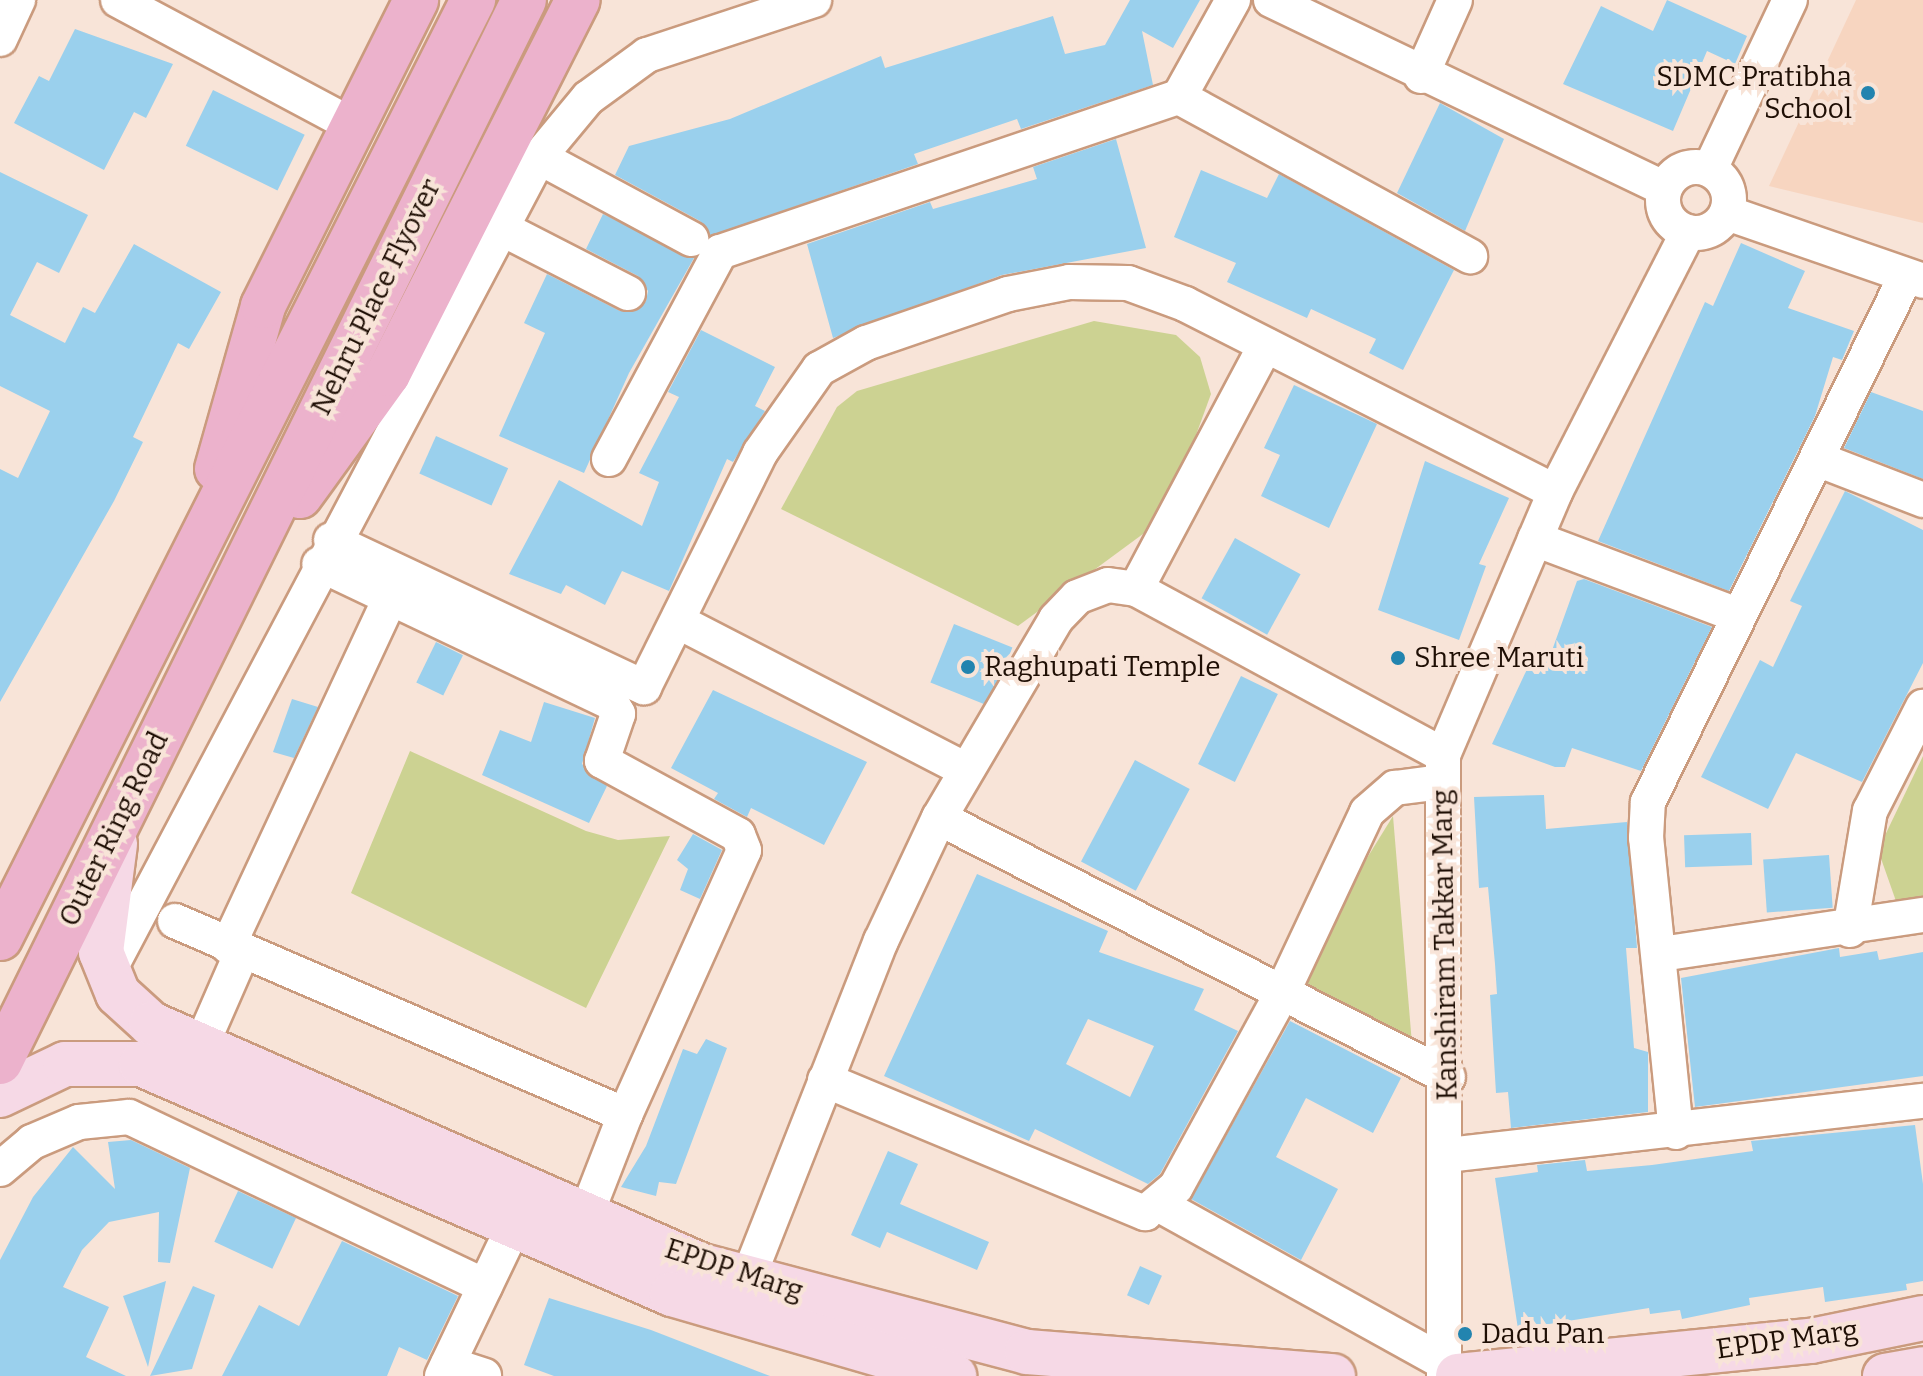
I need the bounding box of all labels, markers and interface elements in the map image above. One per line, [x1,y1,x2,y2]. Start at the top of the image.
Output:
place label: SDMC Pratibha School [1656,60,1852,126]
marker: SDMC Pratibha School [1859,84,1877,102]
street label: Nehru Place Flyover [304,173,448,421]
place label: Shree Maruti [1414,641,1584,675]
marker: Shree Maruti [1389,649,1407,667]
place label: Raghupati Temple [984,650,1220,684]
marker: Raghupati Temple [959,658,977,676]
street label: Outer Ring Road [52,726,176,932]
street label: Kanshiram Takkar Marg [1425,789,1465,1101]
street label: EPDP Marg [661,1232,807,1308]
street label: EPDP Marg [1714,1313,1860,1367]
place label: Dadu Pan [1481,1317,1604,1351]
marker: Dadu Pan [1456,1325,1474,1343]

